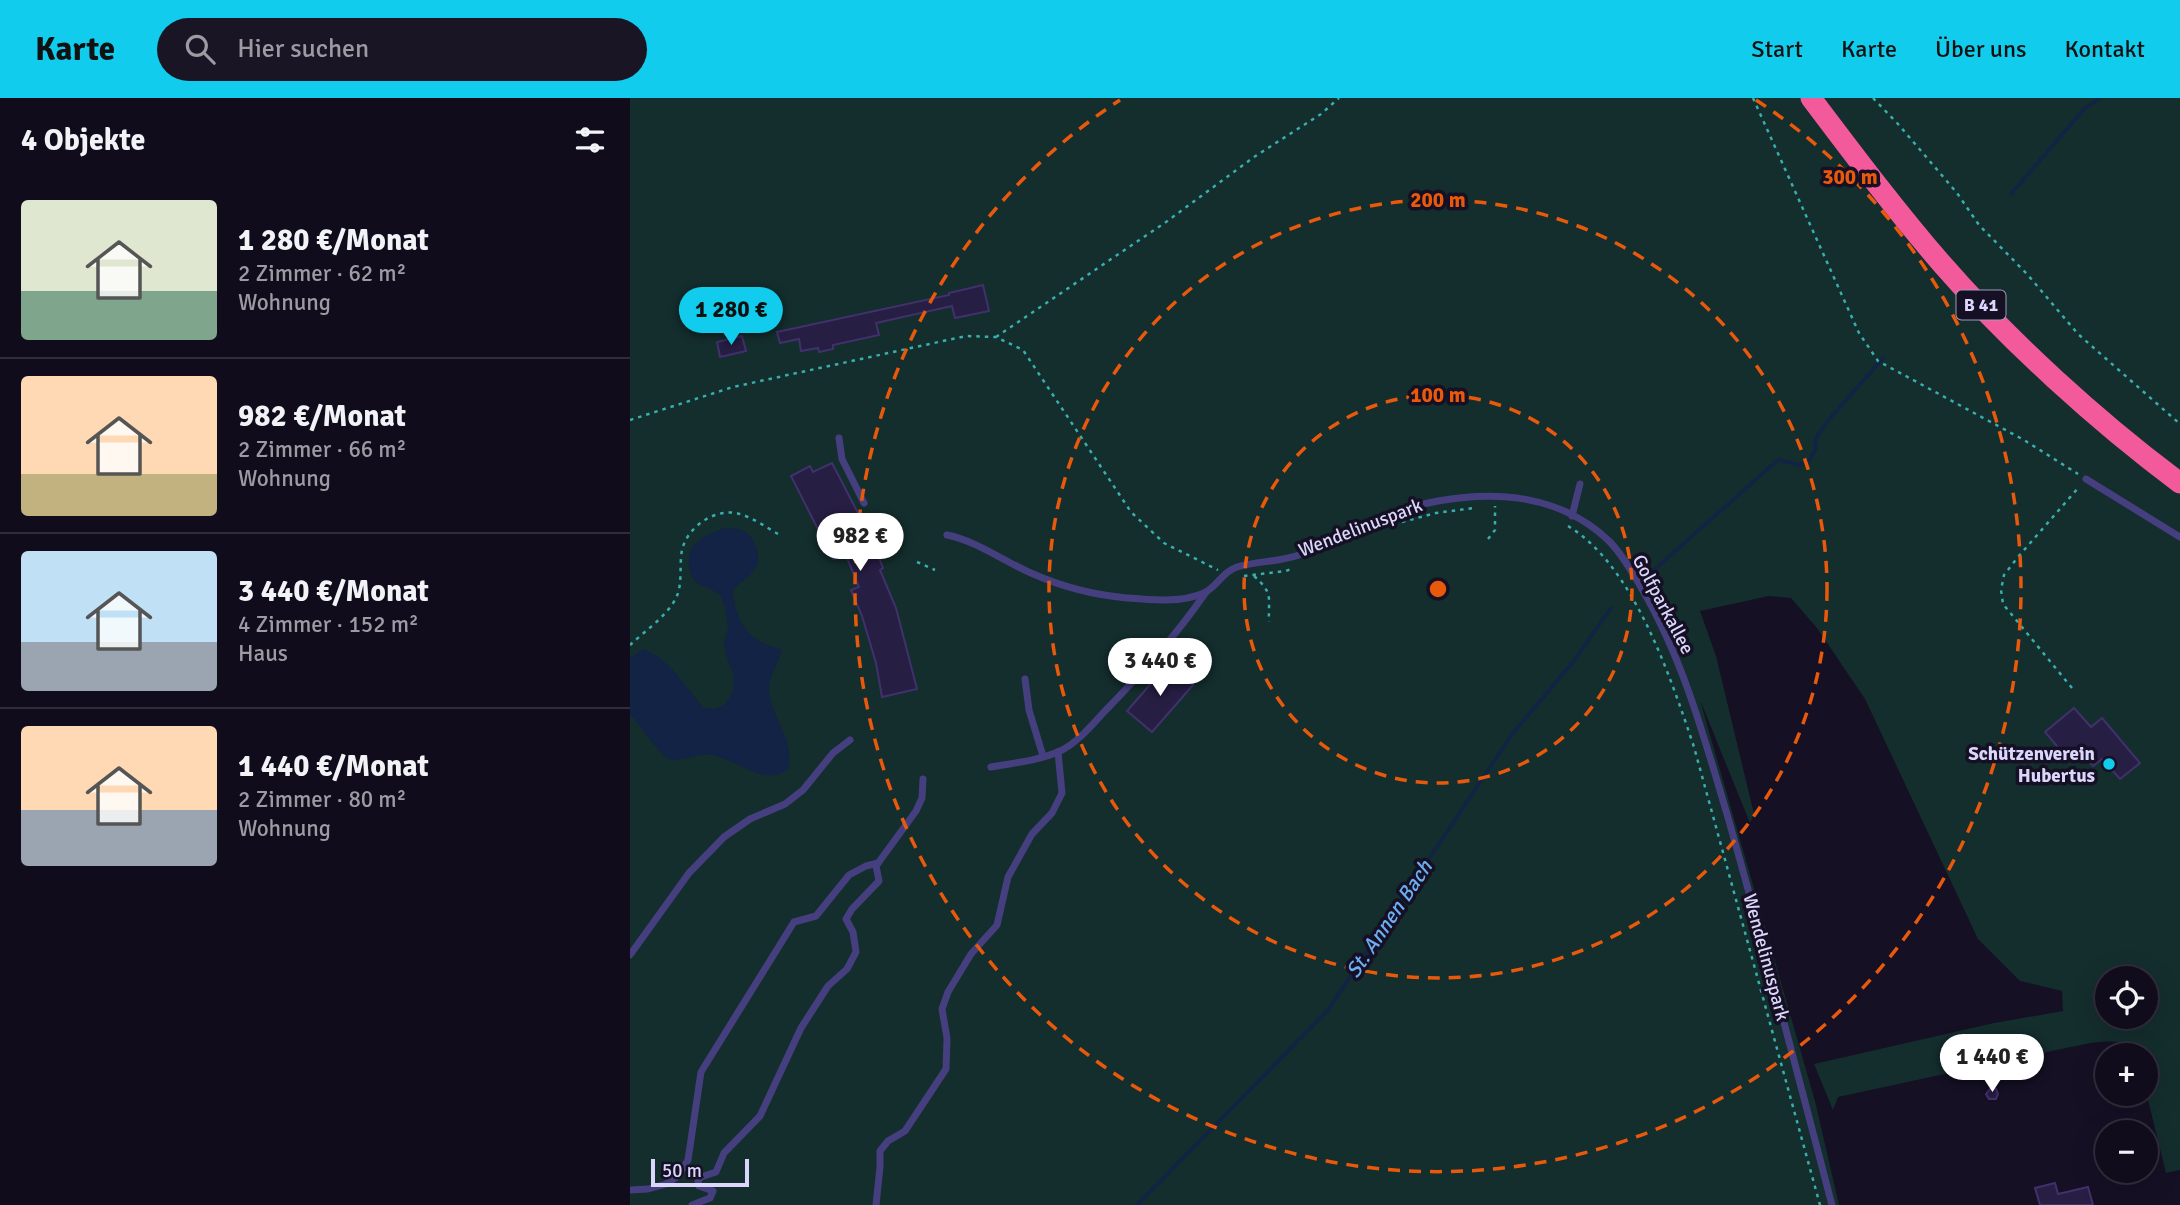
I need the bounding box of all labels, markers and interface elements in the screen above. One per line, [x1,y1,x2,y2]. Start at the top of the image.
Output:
search box [157,18,647,81]
text: Karte [35,29,115,70]
icon: search [181,30,219,68]
text: Hier suchen [237,33,369,65]
text: Start [1751,34,1803,64]
text: Karte [1841,34,1897,64]
text: Über uns [1935,34,2027,64]
text: Kontakt [2065,34,2145,64]
icon: filters [571,121,609,159]
text: 4 Objekte [21,122,145,159]
text: 300 m [1822,164,1878,190]
text: 200 m [1410,187,1466,213]
text: 1 280 €/Monat [238,222,429,259]
icon: home [77,228,161,312]
text: 2 Zimmer · 62 m² [238,259,406,288]
text: Wohnung [238,288,331,317]
pin: 1 280 € [666,288,796,347]
road number: B 41 [1956,290,2006,320]
text: 1 280 € [695,295,767,324]
text: 100 m [1410,382,1466,408]
text: 982 €/Monat [238,398,406,435]
icon: home [77,404,161,488]
text: 2 Zimmer · 66 m² [238,435,406,464]
text: Wohnung [238,464,331,493]
street label: Wendelinuspark [1295,493,1426,563]
pin: 982 € [811,514,909,573]
text: 982 € [833,521,887,550]
street label: Golfparkallee [1627,550,1699,658]
text: 3 440 €/Monat [238,573,429,610]
centre of rings [1426,577,1450,601]
icon: home [77,579,161,663]
text: 4 Zimmer · 152 m² [238,610,419,639]
pin: 3 440 € [1095,638,1225,698]
text: Haus [238,639,288,668]
text: 3 440 € [1124,646,1196,675]
place label: Schützenverein Hubertus [1968,742,2095,788]
text: 1 440 €/Monat [238,748,429,785]
icon: home [77,754,161,838]
marker: Schützenverein Hubertus [2101,756,2117,772]
text: 2 Zimmer · 80 m² [238,785,406,814]
text: Wohnung [238,814,331,843]
water label: St. Annen Bach [1340,855,1438,983]
street label: Wendelinuspark [1738,891,1795,1024]
map controls [2095,966,2158,1183]
button: locate [2095,966,2158,1029]
pin: 1 440 € [1927,1034,2057,1094]
text: 1 440 € [1956,1042,2028,1071]
button: + [2095,1043,2158,1106]
button: − [2095,1120,2158,1183]
scale bar [651,1156,749,1188]
text: 50 m [662,1159,702,1183]

